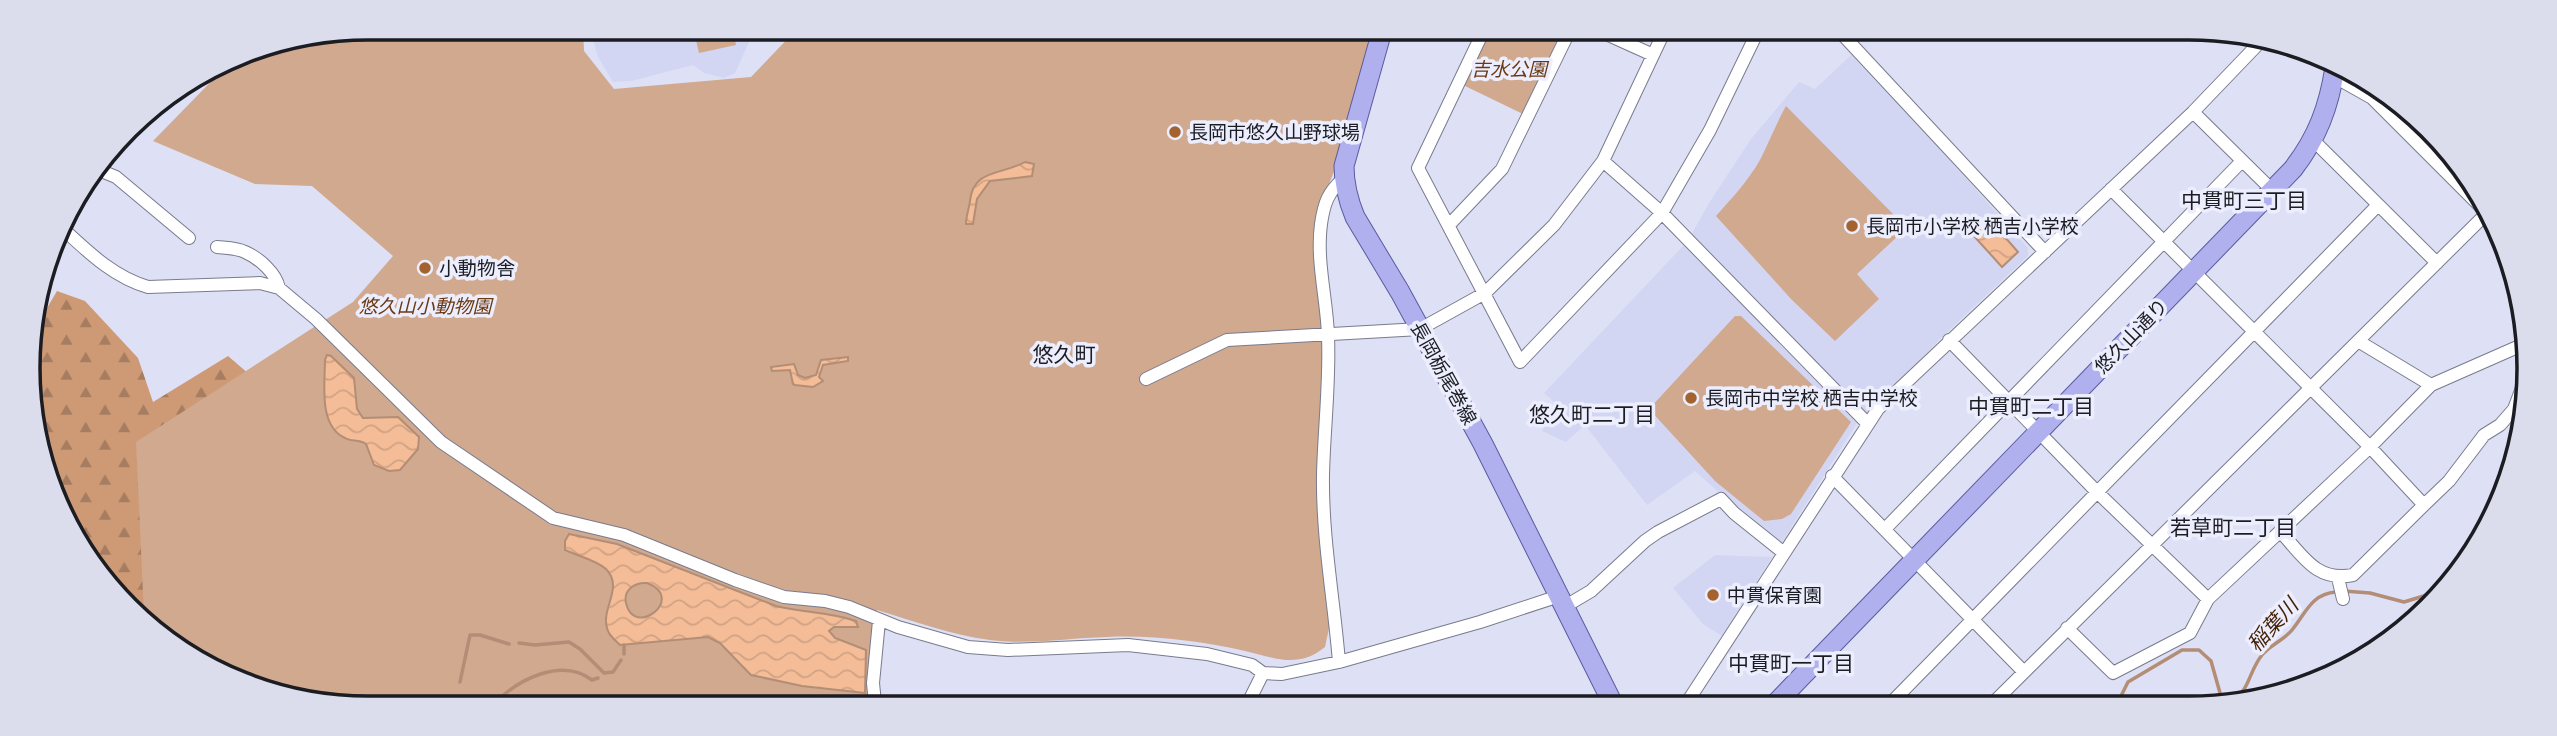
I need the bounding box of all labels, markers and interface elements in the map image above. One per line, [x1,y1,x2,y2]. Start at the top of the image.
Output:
park label: 吉水公園 [1471,58,1550,81]
place label: 長岡市悠久山野球場 [1189,121,1360,144]
marker: 長岡市悠久山野球場 [1167,124,1183,140]
district label: 中貫町三丁目 [2181,188,2307,214]
place label: 長岡市小学校 栖吉小学校 [1866,215,2079,238]
marker: 長岡市小学校 栖吉小学校 [1844,218,1860,234]
place label: 小動物舎 [439,257,515,280]
marker: 小動物舎 [417,260,433,276]
street label: 悠久山通り [2090,294,2173,379]
park label: 悠久山小動物園 [358,295,494,318]
street label: 長岡栃尾巻線 [1406,318,1481,429]
district label: 悠久町 [1033,342,1096,368]
place label: 長岡市中学校 栖吉中学校 [1705,387,1918,410]
marker: 長岡市中学校 栖吉中学校 [1683,390,1699,406]
district label: 中貫町二丁目 [1968,394,2094,420]
district label: 悠久町二丁目 [1529,402,1655,428]
district label: 若草町二丁目 [2170,515,2296,541]
place label: 中貫保育園 [1727,584,1822,607]
marker: 中貫保育園 [1705,587,1721,603]
water label: 稲葉川 [2242,591,2305,657]
district label: 中貫町一丁目 [1728,651,1854,677]

